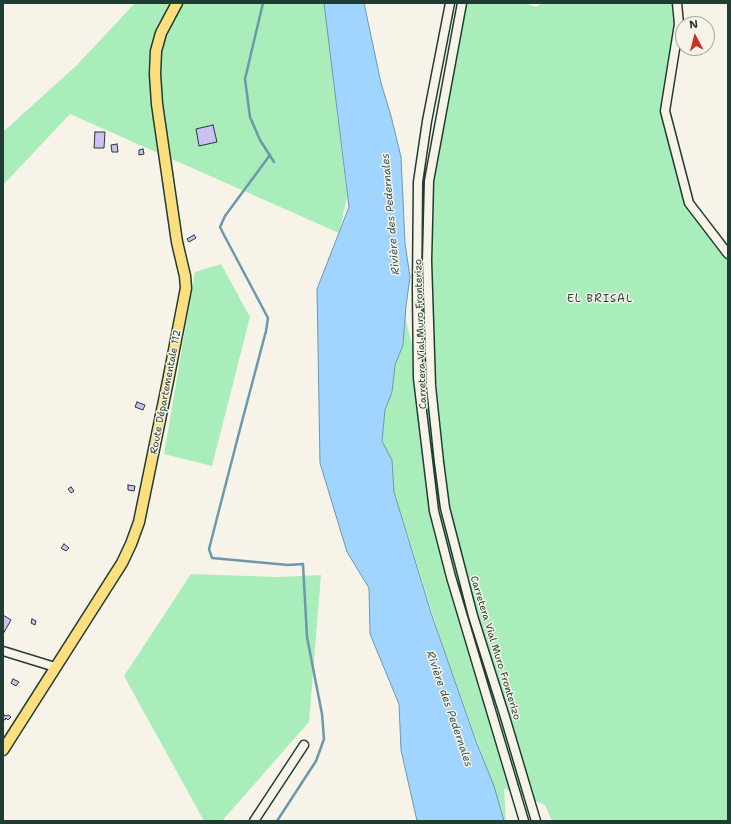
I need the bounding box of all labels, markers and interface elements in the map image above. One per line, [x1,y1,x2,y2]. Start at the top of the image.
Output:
north arrow [675,16,715,56]
text: N [688,17,699,33]
water label: Rivière des Pedernales [379,153,403,275]
street label: Carretera Vial Muro Fronterizo [412,259,430,409]
district label: EL BRISAL [567,292,633,306]
street label: Route Départementale 112 [148,329,184,455]
street label: Carretera Vial Muro Fronterizo [467,575,523,721]
water label: Rivière des Pedernales [423,649,475,769]

